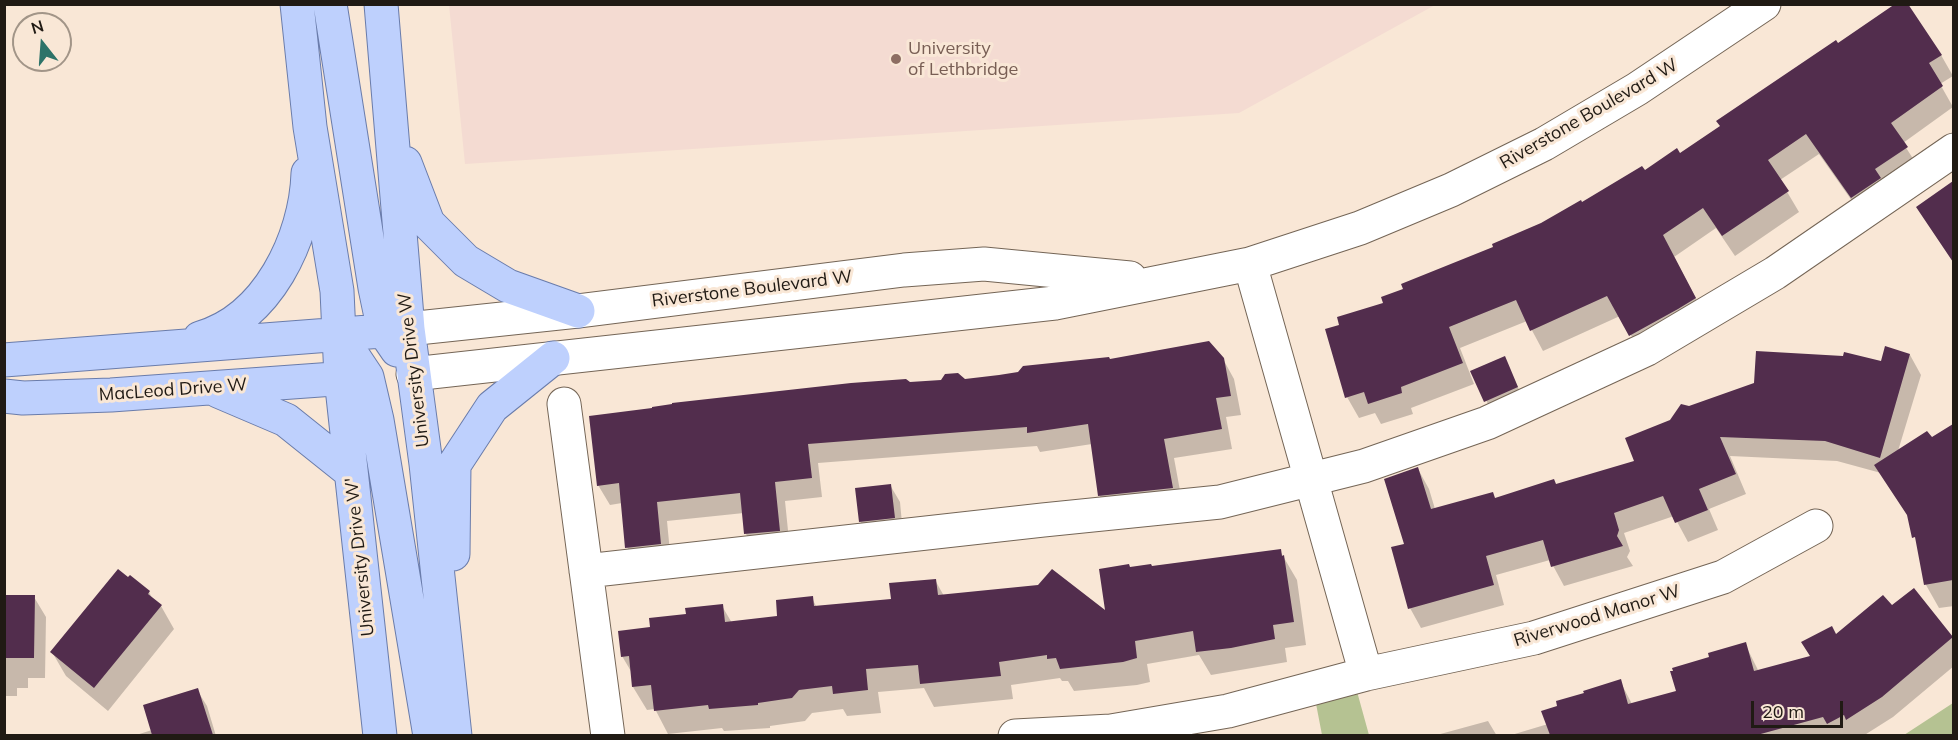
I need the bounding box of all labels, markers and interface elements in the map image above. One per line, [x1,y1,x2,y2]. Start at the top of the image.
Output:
north arrow [12,12,72,72]
text: N [29,15,46,38]
place label: University of Lethbridge [908,38,1018,80]
marker: University of Lethbridge [889,52,903,66]
street label: Riverstone Boulevard W [1496,54,1682,174]
street label: Riverstone Boulevard W [651,266,853,312]
street label: University Drive W [394,291,434,449]
street label: MacLeod Drive W [98,374,248,406]
street label: University Drive W' [341,476,379,638]
street label: Riverwood Manor W [1511,580,1683,652]
scale bar [1754,689,1846,727]
text: 20 m [1762,700,1804,723]

